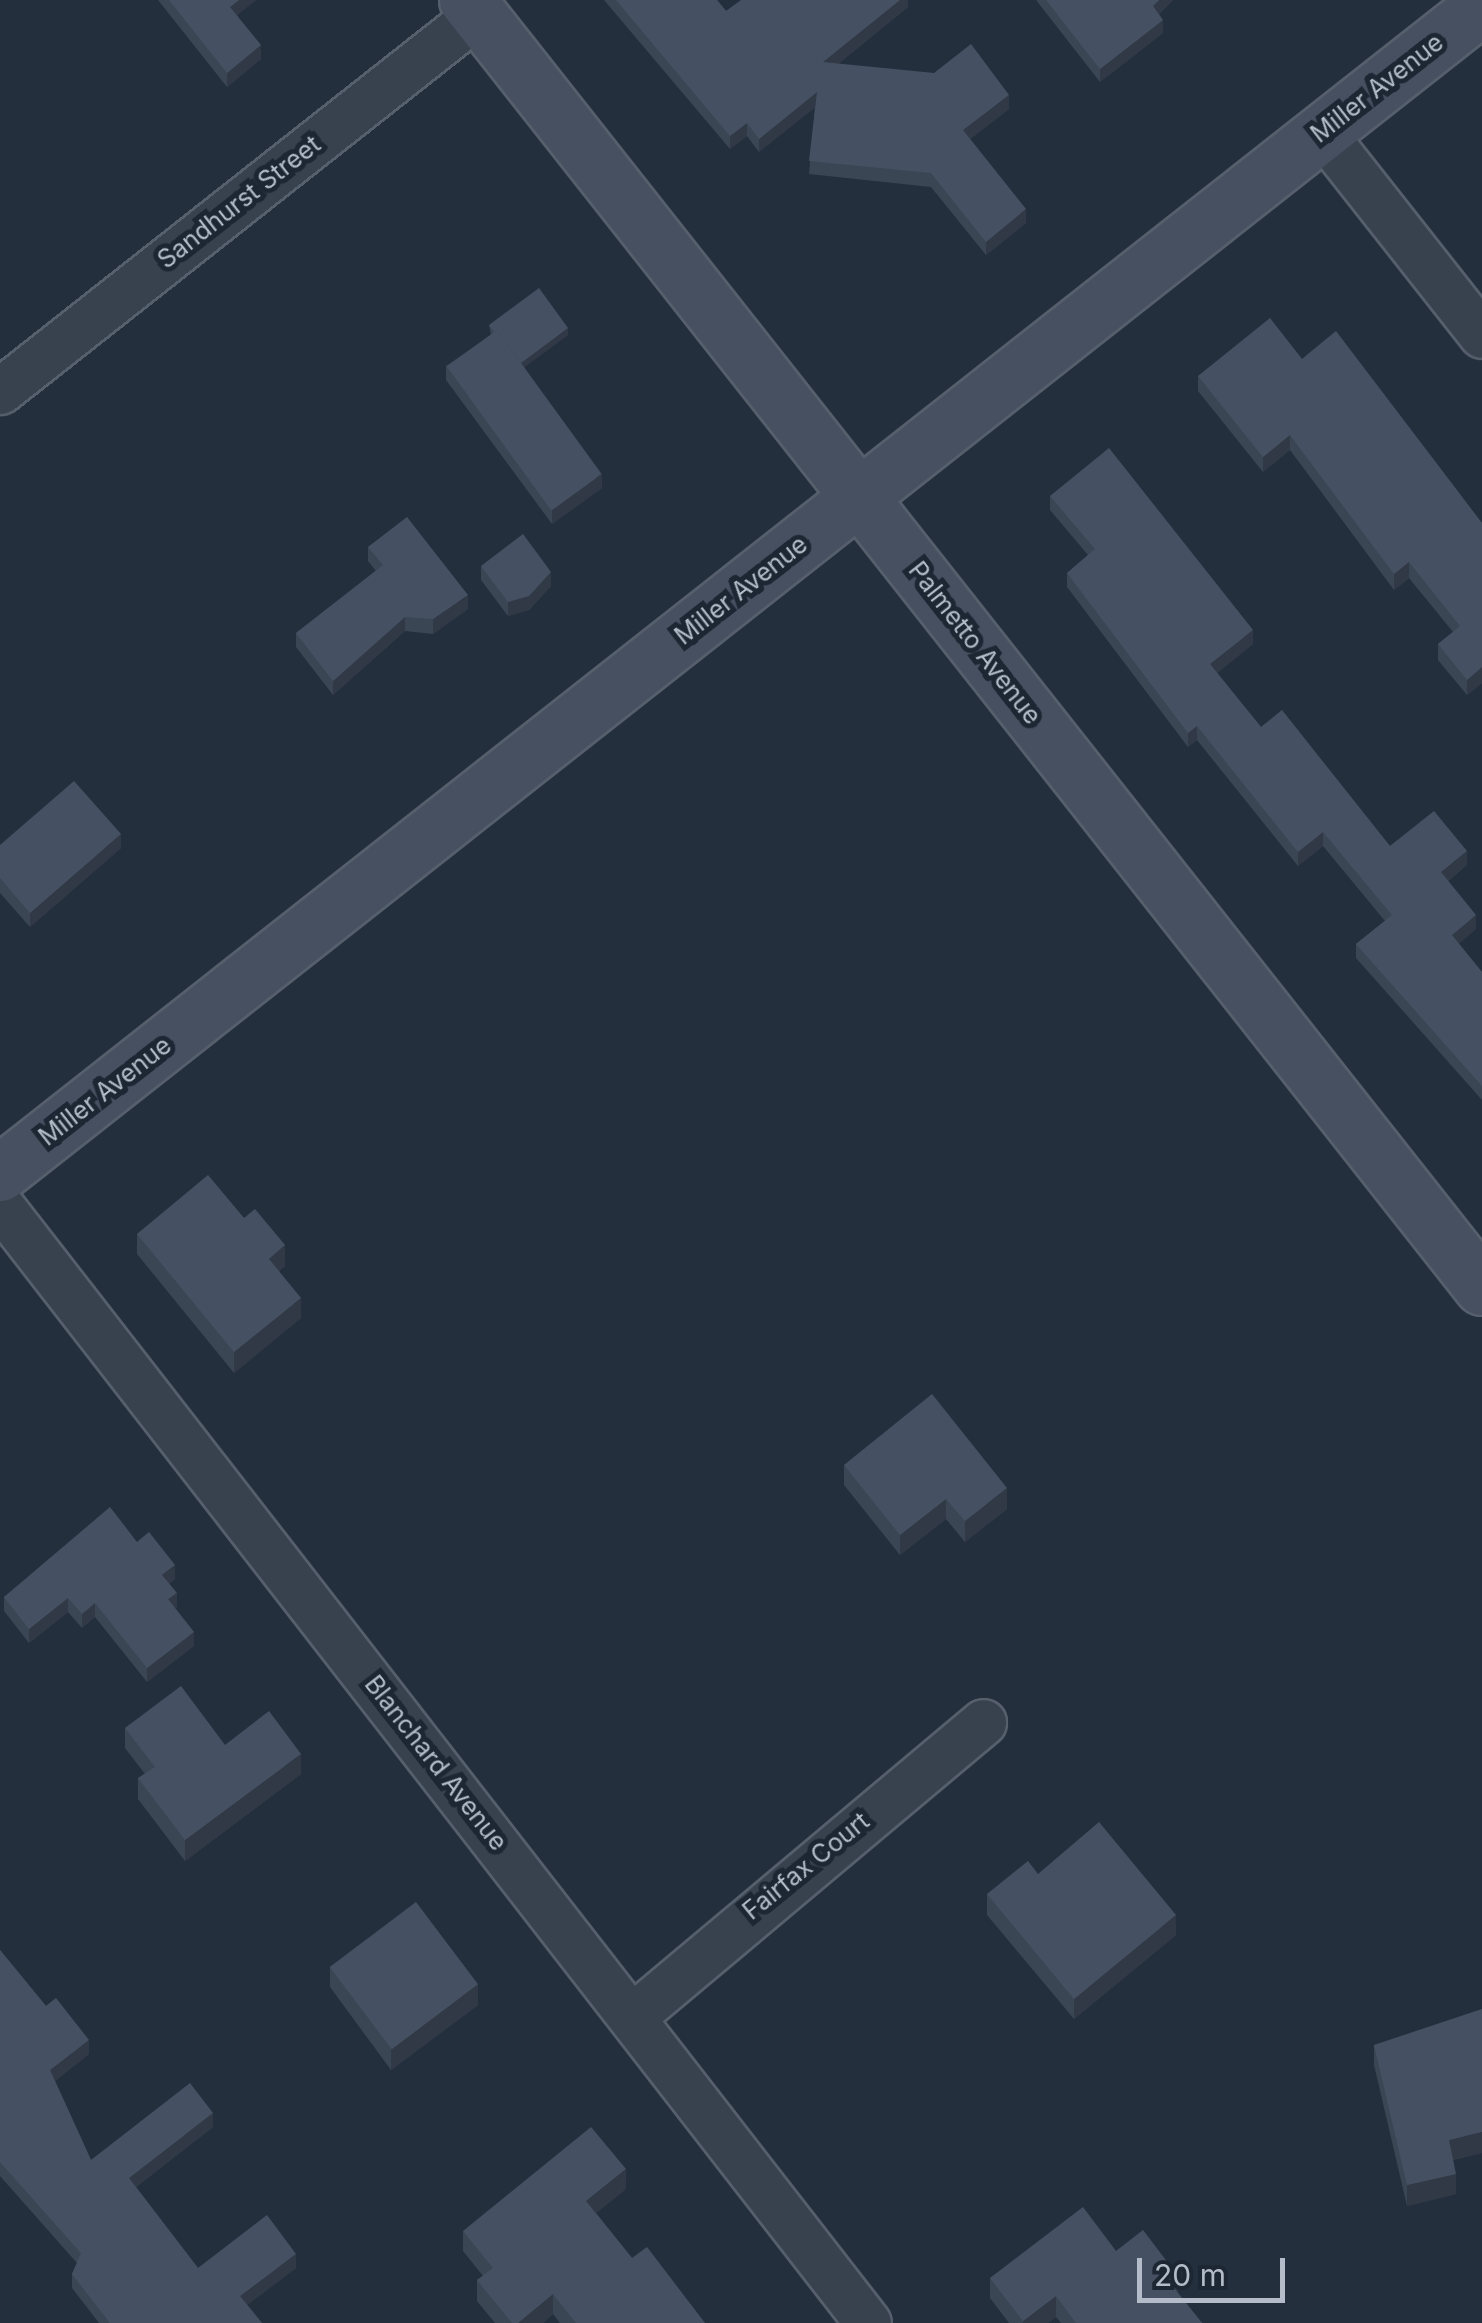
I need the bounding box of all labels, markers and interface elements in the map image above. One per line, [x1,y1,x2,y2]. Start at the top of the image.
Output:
street label: Miller Avenue [1305,27,1449,149]
street label: Sandhurst Street [152,129,326,275]
street label: Miller Avenue [669,529,813,651]
street label: Palmetto Avenue [902,556,1048,730]
street label: Miller Avenue [33,1030,177,1152]
street label: Blanchard Avenue [358,1670,514,1856]
street label: Fairfax Court [737,1806,875,1926]
scale bar [1142,2238,1290,2300]
text: 20 m [1154,2257,1226,2293]

